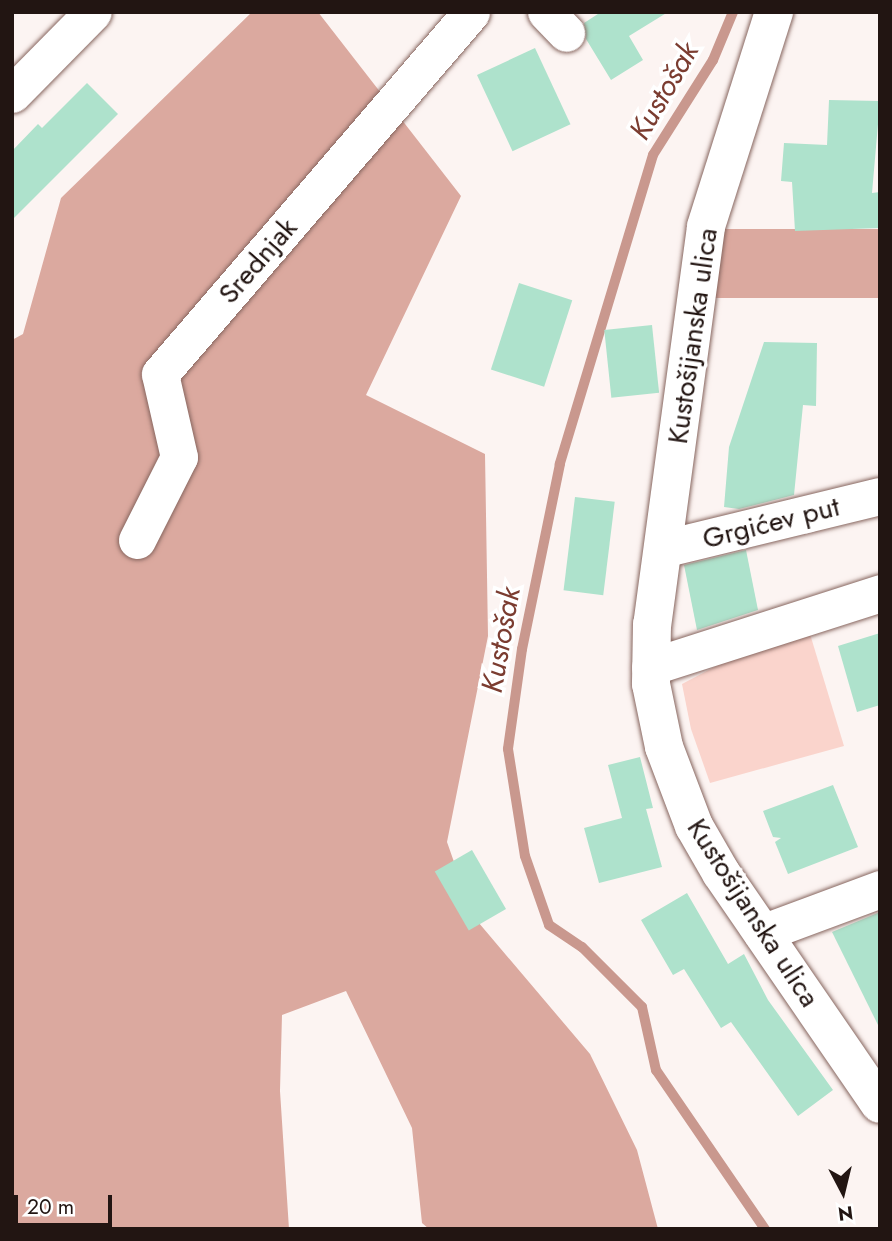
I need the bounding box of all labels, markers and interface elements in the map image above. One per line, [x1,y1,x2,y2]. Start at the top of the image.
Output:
water label: Kustošak [622,36,706,146]
street label: Srednjak [212,211,304,311]
street label: Kustošijanska ulica [661,226,725,446]
street label: Grgićev put [699,490,843,556]
water label: Kustošak [474,584,528,696]
street label: Kustošijanska ulica [680,813,826,1013]
north arrow [808,1157,878,1227]
scale bar [18,1182,116,1226]
text: 20 m [27,1192,74,1222]
text: N [836,1199,855,1228]

